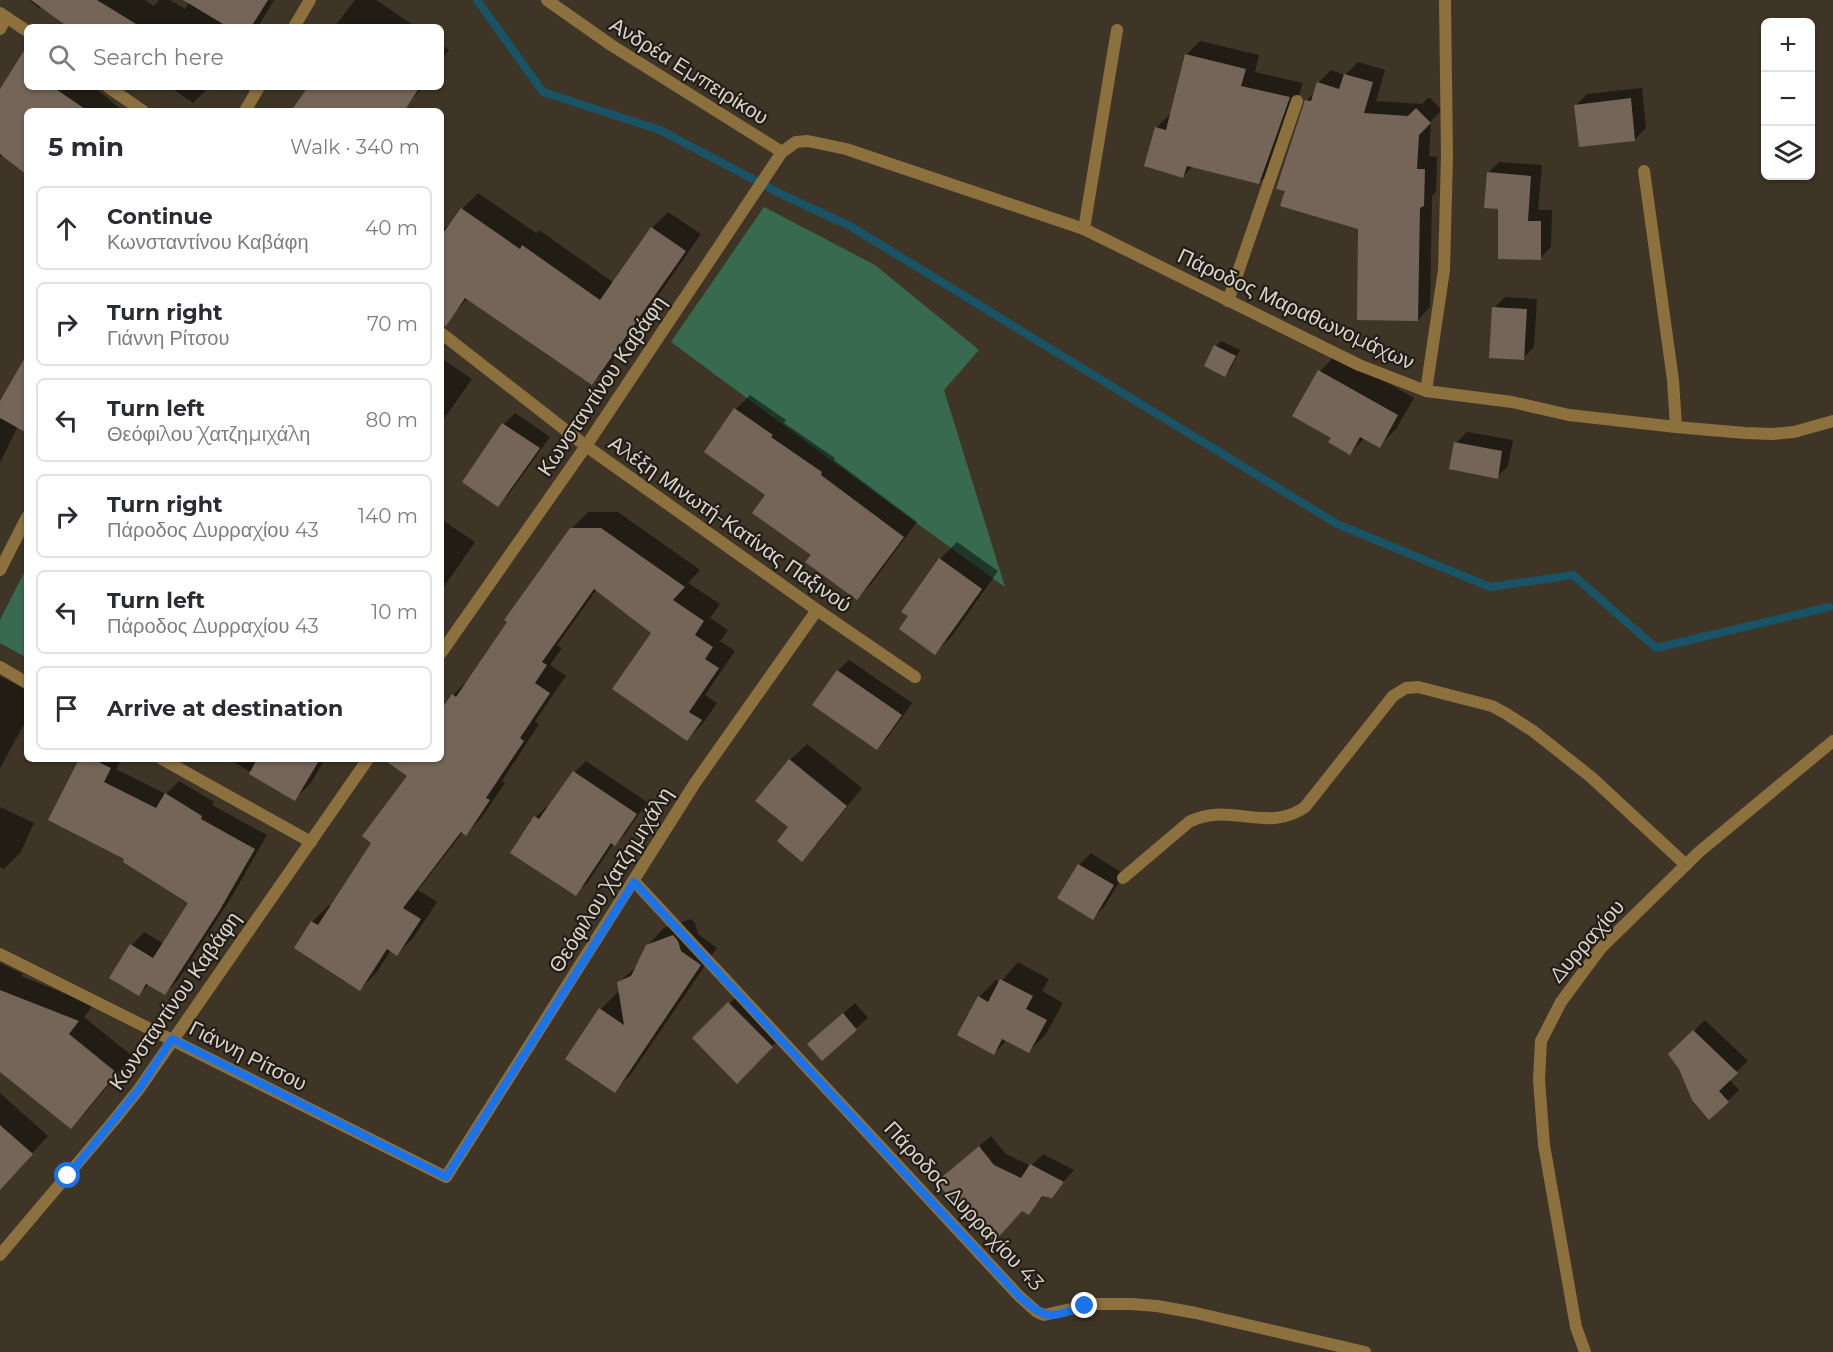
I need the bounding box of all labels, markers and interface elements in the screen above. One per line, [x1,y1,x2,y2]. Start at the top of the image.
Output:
street label: Ανδρέα Εμπειρίκου [605,12,773,129]
map controls [1761,18,1815,180]
button: + [1761,18,1815,72]
search box [24,24,444,90]
icon: search [45,41,78,74]
text: Search here [93,44,224,71]
button: − [1761,72,1815,126]
button: layers [1761,126,1815,180]
text: 5 min [48,131,124,163]
text: Walk · 340 m [290,135,420,159]
text: Continue [107,203,213,230]
icon: ahead [50,212,83,245]
text: 40 m [365,216,418,240]
text: Κωνσταντίνου Καβάφη [107,230,309,254]
street label: Πάροδος Μαραθωνομάχων [1174,243,1419,374]
street label: Κωνσταντίνου Καβάφη [532,291,671,480]
text: Turn right [107,299,222,326]
icon: right [50,308,83,341]
text: 70 m [367,312,418,336]
text: Γιάννη Ρίτσου [107,326,229,350]
text: Turn left [107,395,205,422]
icon: left [50,404,83,437]
text: 80 m [366,408,418,432]
text: Θεόφιλου Χατζημιχάλη [107,422,310,446]
street label: Αλέξη Μινωτή-Κατίνας Παξινού [604,430,856,617]
text: Turn right [107,491,222,518]
icon: right [50,500,83,533]
text: 140 m [358,504,418,528]
text: Πάροδος Δυρραχίου 43 [107,518,319,542]
text: Turn left [107,587,205,614]
icon: left [50,596,83,629]
text: 10 m [371,600,418,624]
text: Πάροδος Δυρραχίου 43 [107,614,319,638]
icon: arrive [50,692,83,725]
text: Arrive at destination [107,695,343,722]
street label: Θεόφιλου Χατζημιχάλη [543,783,678,977]
street label: Δυρραχίου [1544,894,1629,987]
street label: Κωνσταντίνου Καβάφη [104,907,246,1095]
street label: Γιάννη Ρίτσου [185,1015,311,1096]
street label: Πάροδος Δυρραχίου 43 [879,1116,1049,1296]
route start [54,1162,80,1188]
route end [1071,1292,1097,1318]

